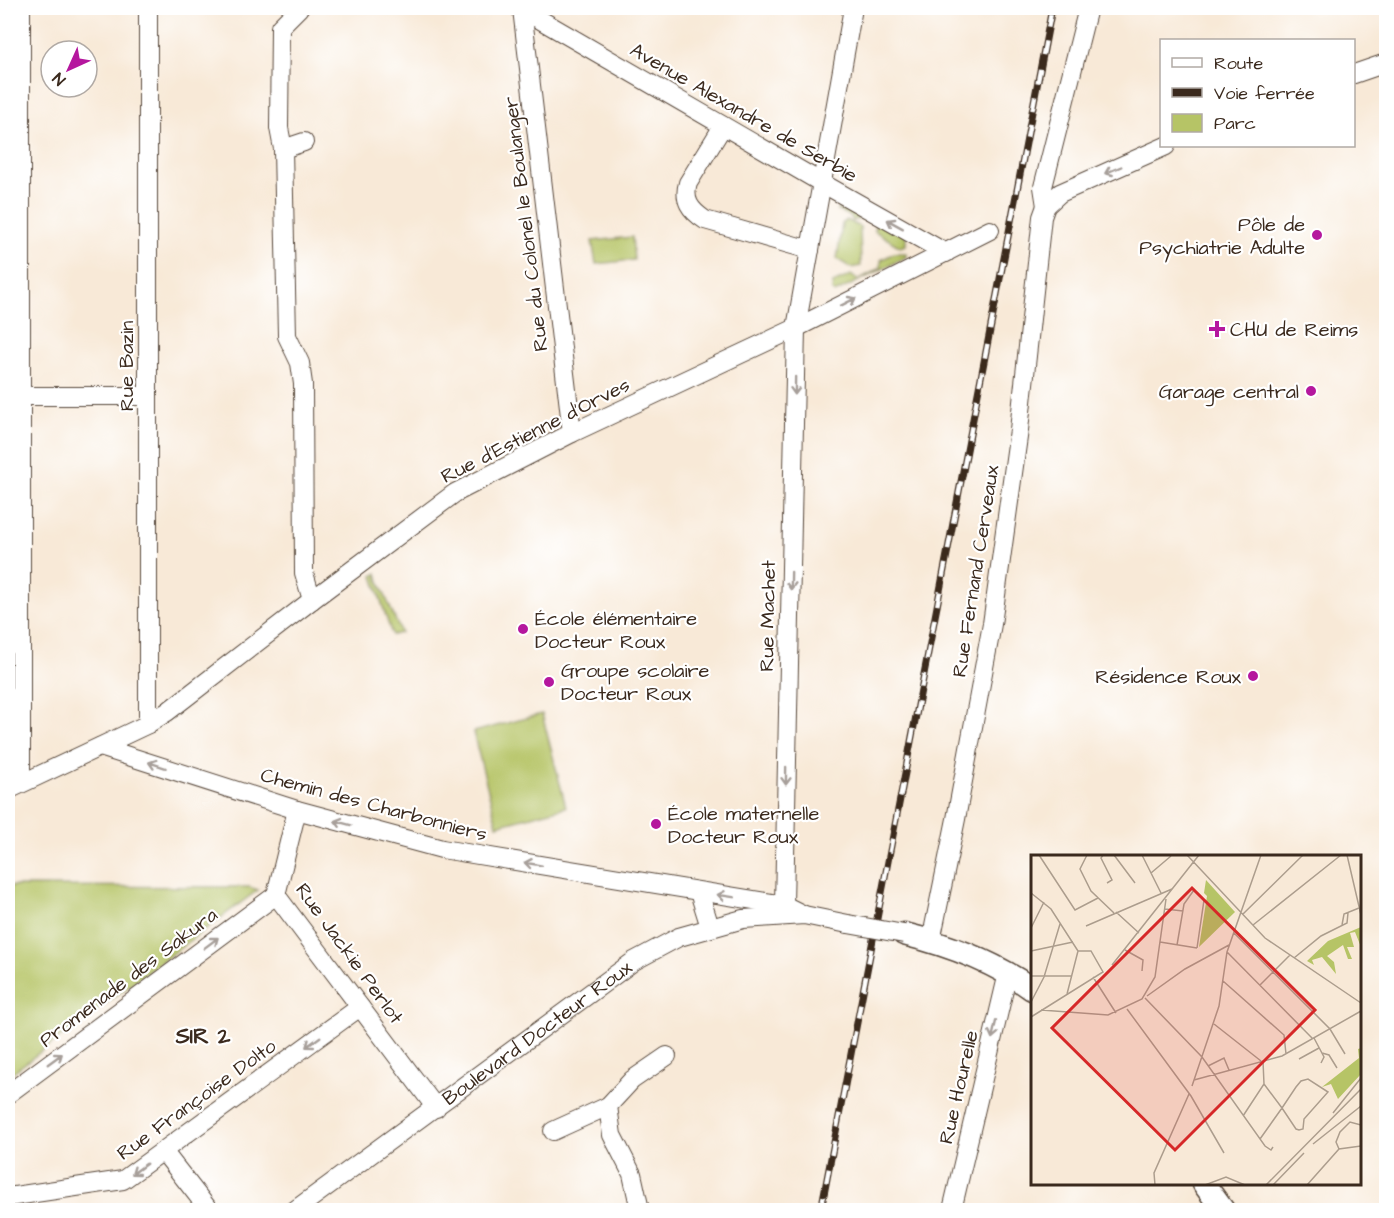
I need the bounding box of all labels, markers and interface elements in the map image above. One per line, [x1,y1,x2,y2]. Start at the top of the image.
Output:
street label: Avenue Alexandre de Serbie [625,36,863,190]
north arrow [39,39,99,99]
legend [1160,39,1355,147]
text: Route [1214,51,1263,76]
text: N [48,68,70,90]
text: Voie ferrée [1214,81,1315,106]
street label: Rue du Colonel le Boulanger [496,95,557,353]
text: Parc [1214,111,1256,136]
one-way arrow [1105,165,1123,176]
place label: Pôle de Psychiatrie Adulte [1139,211,1305,263]
one-way arrow [887,218,904,230]
marker: Pôle de Psychiatrie Adulte [1310,228,1324,242]
one-way arrow [839,295,857,307]
place label: CHU de Reims [1230,316,1358,344]
marker: CHU de Reims [1208,320,1226,338]
street label: Rue Bazin [113,321,141,411]
street label: Rue d'Estienne d'Orves [436,371,635,491]
one-way arrow [789,376,801,396]
place label: Garage central [1159,378,1299,407]
marker: Garage central [1304,384,1318,398]
street label: Rue Fernand Cerveaux [945,463,1007,679]
street label: Rue Machet [753,560,783,672]
one-way arrow [785,571,796,591]
place label: École élémentaire Docteur Roux [535,605,697,656]
marker: École élémentaire Docteur Roux [516,622,530,636]
place label: Groupe scolaire Docteur Roux [561,657,710,708]
place label: Résidence Roux [1095,663,1242,691]
marker: Résidence Roux [1246,669,1260,683]
marker: Groupe scolaire Docteur Roux [542,675,556,689]
one-way arrow [148,759,167,770]
street label: Chemin des Charbonniers [257,761,490,849]
one-way arrow [781,766,792,786]
place label: École maternelle Docteur Roux [668,800,820,851]
one-way arrow [334,816,353,828]
marker: École maternelle Docteur Roux [649,817,663,831]
inset map [1031,855,1361,1185]
one-way arrow [524,859,544,870]
street label: Rue Jackie Perlot [289,877,410,1030]
one-way arrow [716,891,736,902]
street label: Promenade des Sakura [34,901,223,1054]
one-way arrow [203,937,219,949]
street label: Boulevard Docteur Roux [437,954,639,1112]
one-way arrow [987,1020,999,1039]
district label: SIR 2 [175,1021,231,1052]
street label: Rue Hourelle [932,1028,986,1147]
street label: Rue Françoise Dolto [111,1032,282,1167]
one-way arrow [305,1035,321,1048]
one-way arrow [46,1053,62,1066]
one-way arrow [131,1163,147,1176]

